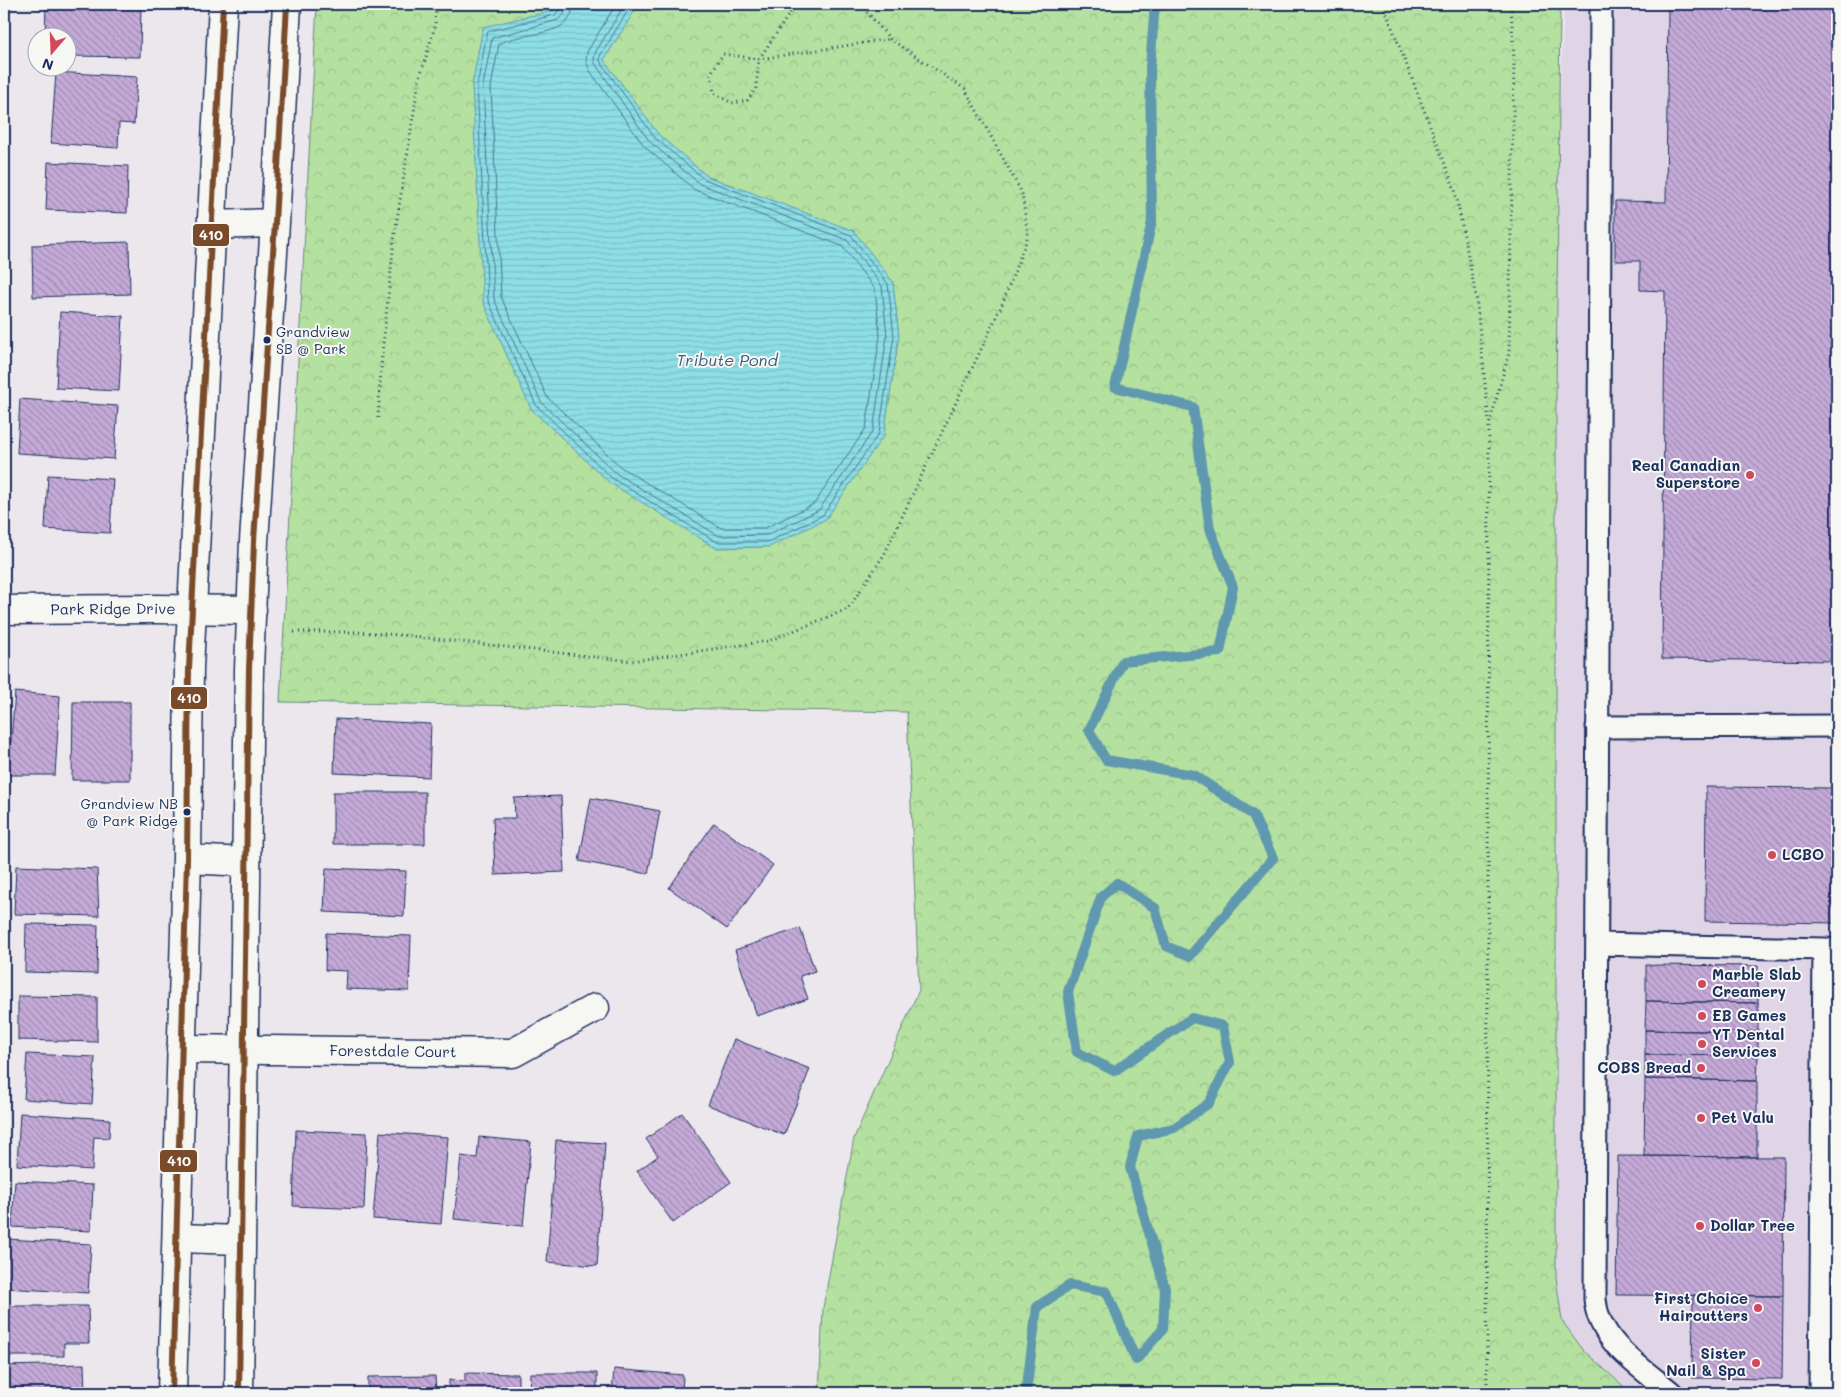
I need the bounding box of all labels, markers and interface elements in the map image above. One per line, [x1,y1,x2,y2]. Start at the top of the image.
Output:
north arrow [28,28,78,78]
text: N [39,54,56,75]
line badge: 410 [192,223,230,247]
text: 410 [199,225,223,244]
place label: Grandview SB @ Park [276,322,350,358]
marker: Grandview SB @ Park [262,335,272,345]
water label: Tribute Pond [676,349,778,370]
place label: Real Canadian Superstore [1631,455,1740,492]
marker: Real Canadian Superstore [1744,469,1756,481]
street label: Park Ridge Drive [50,598,176,619]
line badge: 410 [170,686,208,710]
text: 410 [177,688,201,707]
place label: Grandview NB @ Park Ridge [81,794,178,830]
marker: Grandview NB @ Park Ridge [182,807,192,817]
place label: LCBO [1782,844,1824,864]
marker: LCBO [1766,849,1778,861]
place label: Marble Slab Creamery [1712,964,1801,1001]
marker: Marble Slab Creamery [1696,978,1708,990]
place label: EB Games [1712,1005,1786,1025]
marker: EB Games [1696,1010,1708,1022]
place label: YT Dental Services [1712,1024,1784,1061]
marker: YT Dental Services [1696,1038,1708,1050]
street label: Forestdale Court [329,1040,456,1061]
place label: COBS Bread [1597,1057,1692,1077]
marker: COBS Bread [1695,1062,1707,1074]
place label: Pet Valu [1711,1107,1774,1127]
marker: Pet Valu [1695,1112,1707,1124]
line badge: 410 [159,1149,198,1173]
text: 410 [167,1151,191,1170]
place label: Dollar Tree [1710,1215,1795,1235]
marker: Dollar Tree [1694,1220,1706,1232]
place label: First Choice Haircutters [1654,1288,1748,1325]
marker: First Choice Haircutters [1752,1302,1764,1314]
place label: Sister Nail & Spa [1666,1343,1746,1380]
marker: Sister Nail & Spa [1750,1357,1762,1369]

